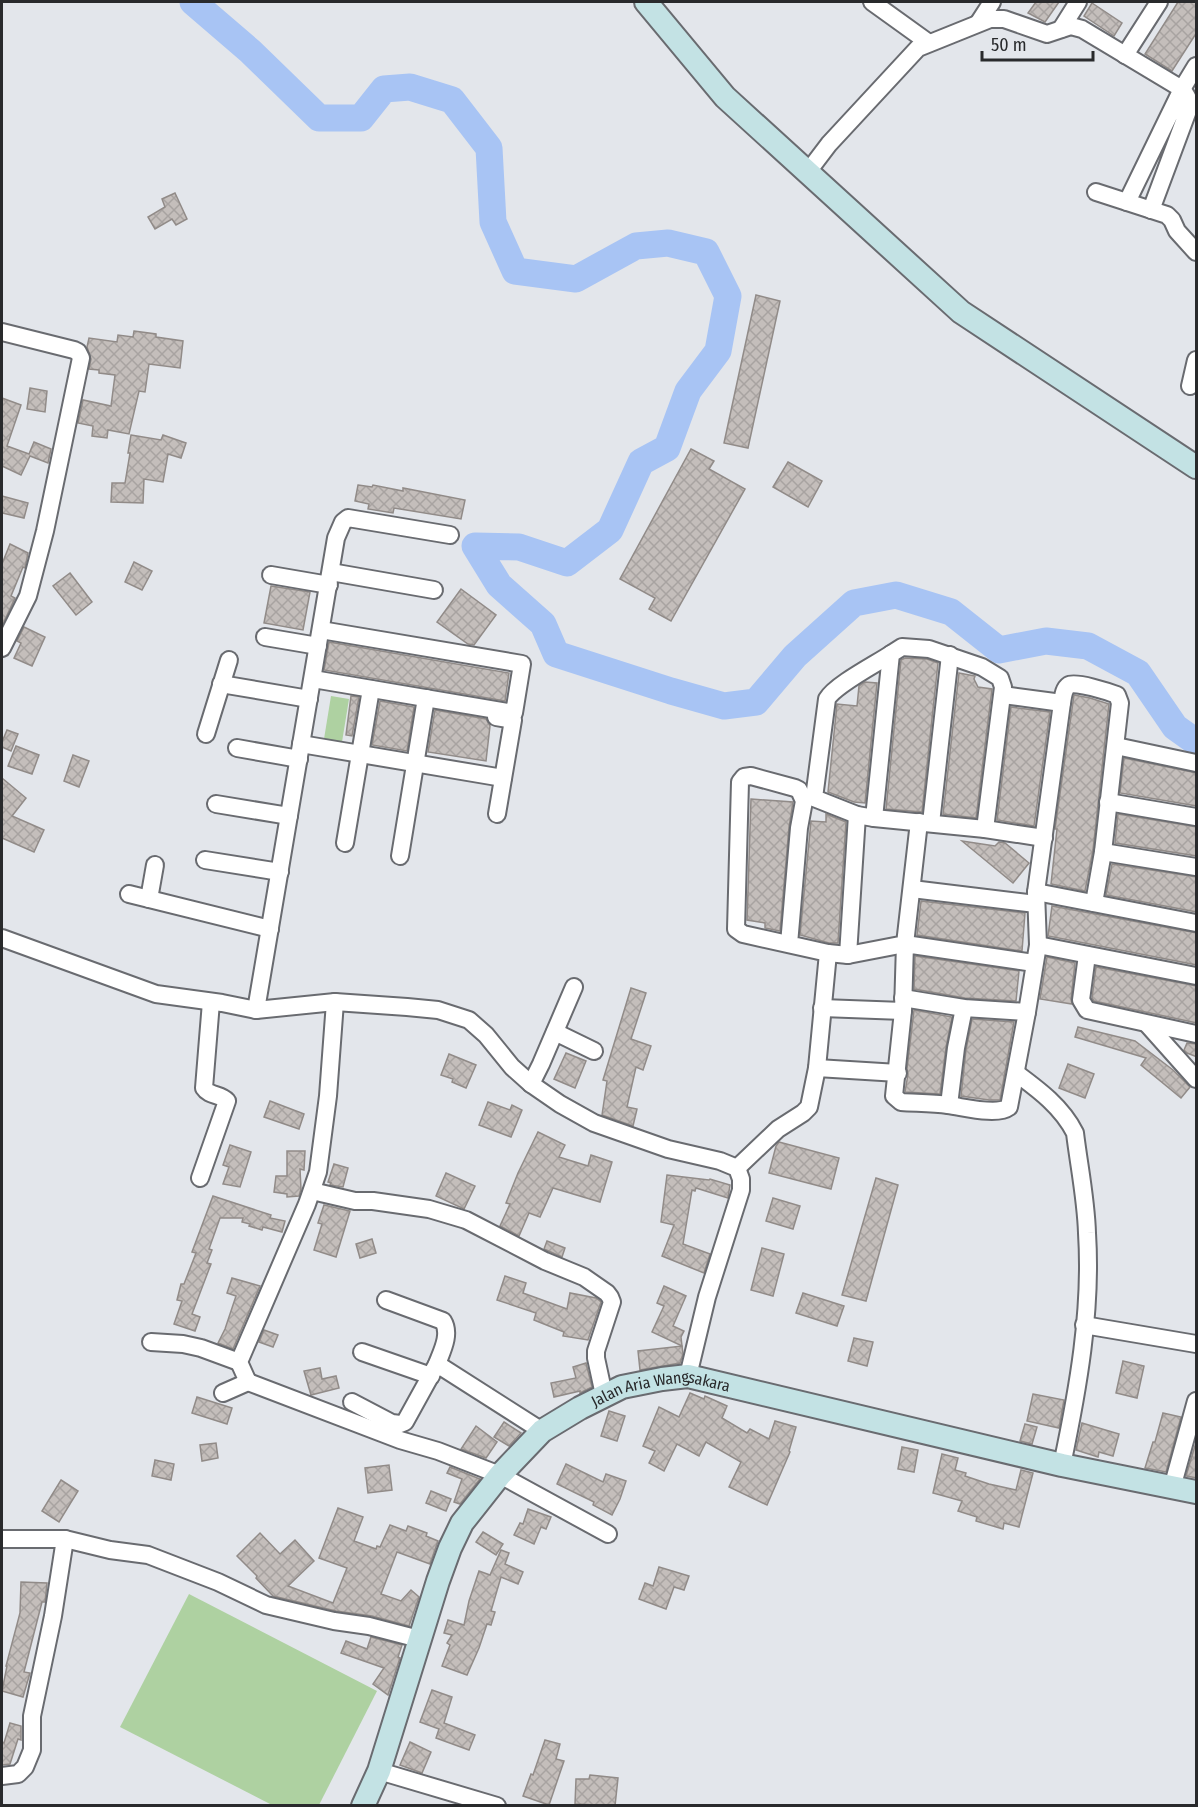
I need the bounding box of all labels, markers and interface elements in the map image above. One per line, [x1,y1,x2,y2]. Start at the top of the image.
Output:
scale bar [982,24,1093,62]
text: 50 m [991,34,1027,56]
street label: Jalan Aria Wangsakara [588,1367,732,1411]

